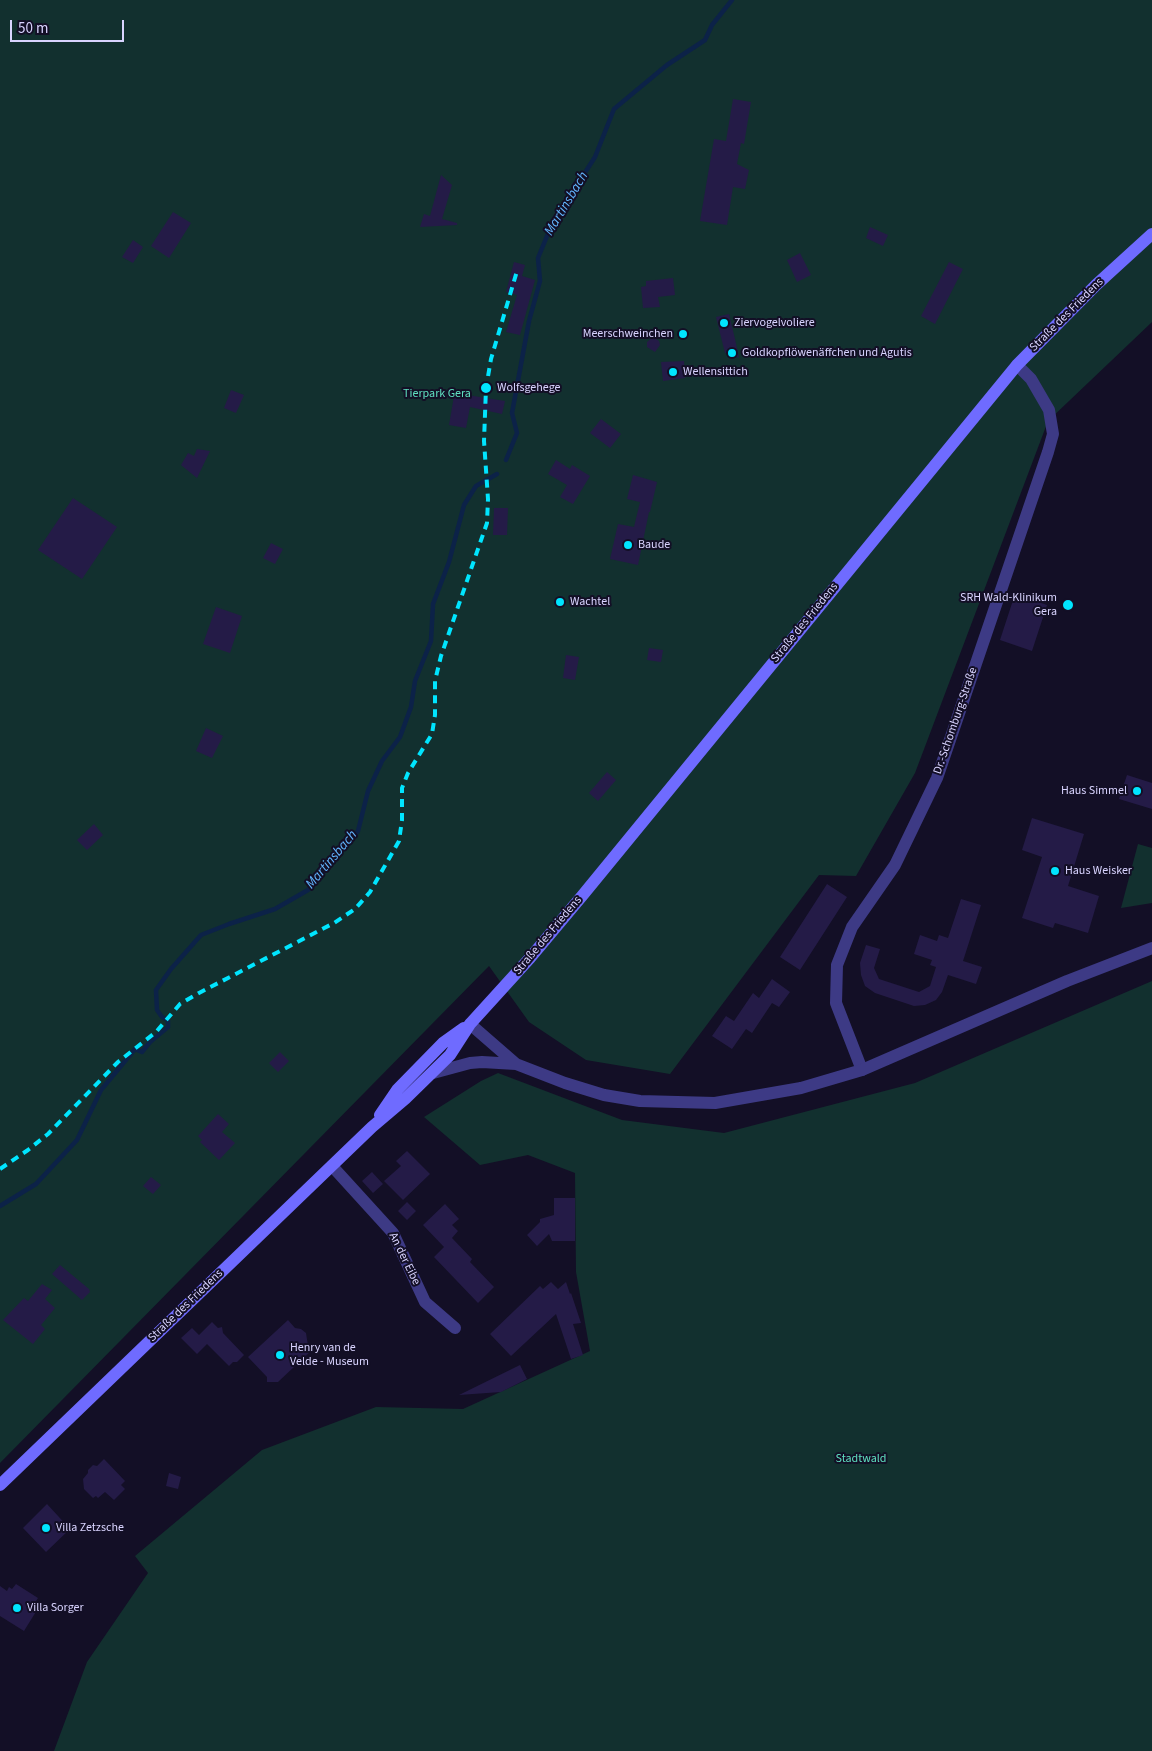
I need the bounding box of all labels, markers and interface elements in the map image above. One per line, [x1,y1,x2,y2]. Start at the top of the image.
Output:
scale bar [12,10,126,42]
text: 50 m [18,18,48,39]
water label: Martinsbach [541,169,593,239]
street label: Straße des Friedens [1027,275,1107,355]
place label: Ziervogelvoliere [734,316,815,330]
marker: Ziervogelvoliere [718,317,730,329]
place label: Meerschweinchen [583,327,673,341]
marker: Meerschweinchen [677,328,689,340]
place label: Goldkopflöwenäffchen und Agutis [742,346,912,360]
marker: Goldkopflöwenäffchen und Agutis [726,347,738,359]
place label: Wellensittich [683,365,748,379]
marker: Wellensittich [667,366,679,378]
marker: Wolfsgehege [479,381,493,395]
place label: Wolfsgehege [497,381,561,395]
park label: Tierpark Gera [403,387,471,401]
place label: Baude [638,538,670,552]
marker: Baude [622,539,634,551]
street label: Straße des Friedens [768,580,842,666]
place label: SRH Wald-Klinikum Gera [960,591,1057,619]
place label: Wachtel [570,595,610,609]
marker: Wachtel [554,596,566,608]
marker: SRH Wald-Klinikum Gera [1061,598,1075,612]
street label: Dr.-Schomburg-Straße [931,666,981,776]
place label: Haus Simmel [1061,784,1127,798]
marker: Haus Simmel [1131,785,1143,797]
water label: Martinsbach [303,827,361,893]
place label: Haus Weisker [1065,864,1132,878]
marker: Haus Weisker [1049,865,1061,877]
street label: Straße des Friedens [511,894,585,978]
street label: An der Eibe [385,1230,423,1288]
street label: Straße des Friedens [146,1267,226,1345]
place label: Henry van de Velde - Museum [290,1341,369,1369]
marker: Henry van de Velde - Museum [274,1349,286,1361]
park label: Stadtwald [836,1452,886,1466]
place label: Villa Zetzsche [56,1521,124,1535]
marker: Villa Zetzsche [40,1522,52,1534]
place label: Villa Sorger [27,1601,84,1615]
marker: Villa Sorger [11,1602,23,1614]

